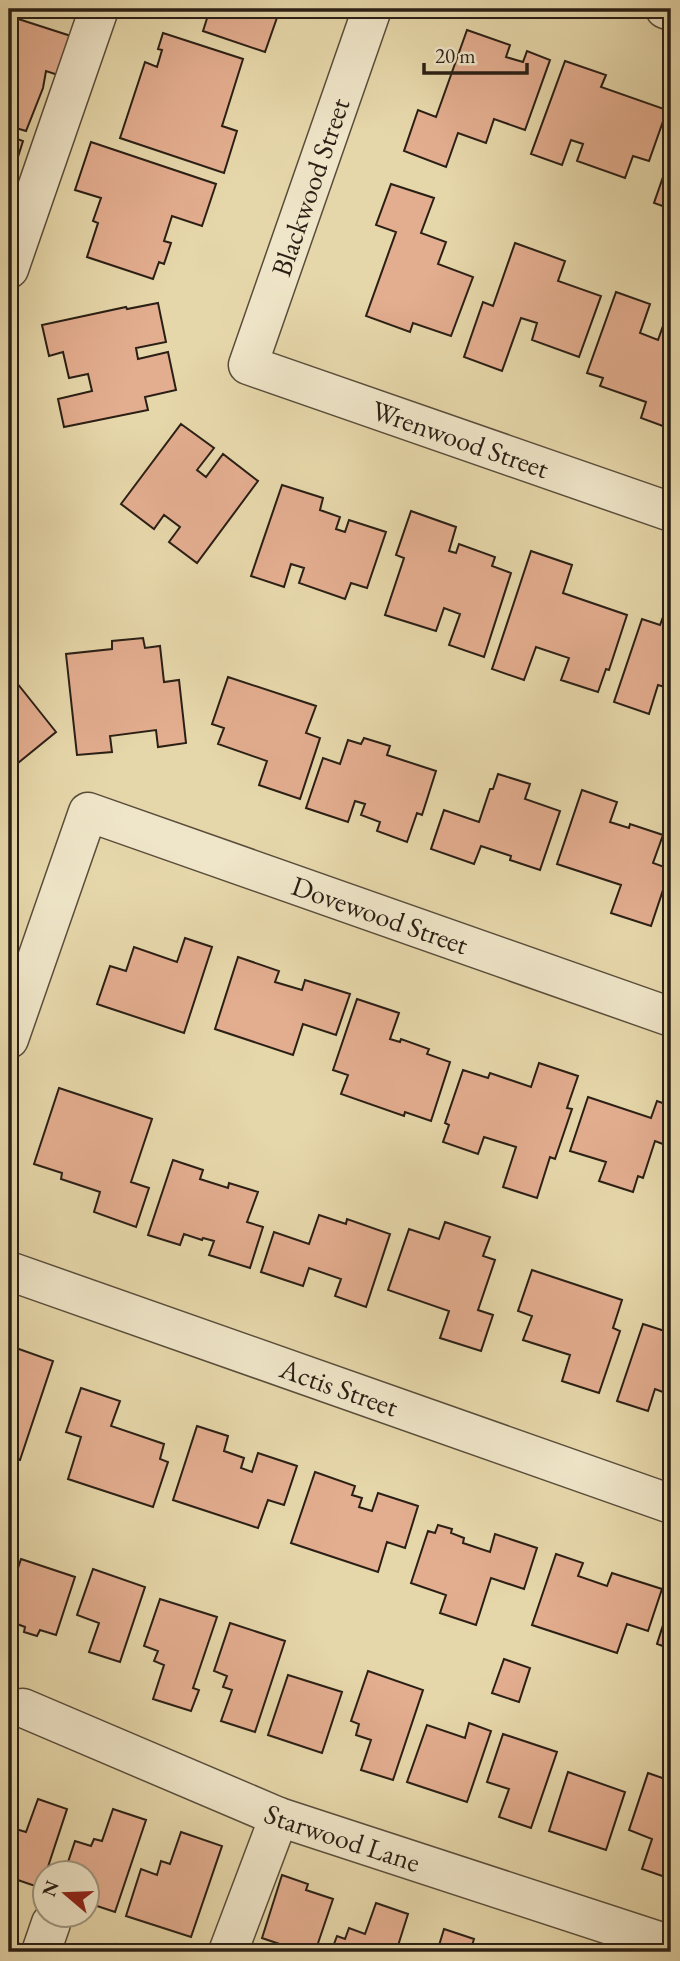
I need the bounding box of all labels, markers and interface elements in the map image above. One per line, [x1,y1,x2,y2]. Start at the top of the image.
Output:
scale bar [424,32,528,76]
text: 20 m [435,42,476,69]
street label: Blackwood Street [263,93,357,281]
street label: Wrenwood Street [367,391,554,486]
street label: Dovewood Street [287,867,473,962]
street label: Actis Street [274,1350,403,1425]
street label: Starwood Lane [259,1795,425,1880]
north arrow [32,1860,102,1930]
text: N [36,1877,65,1900]

